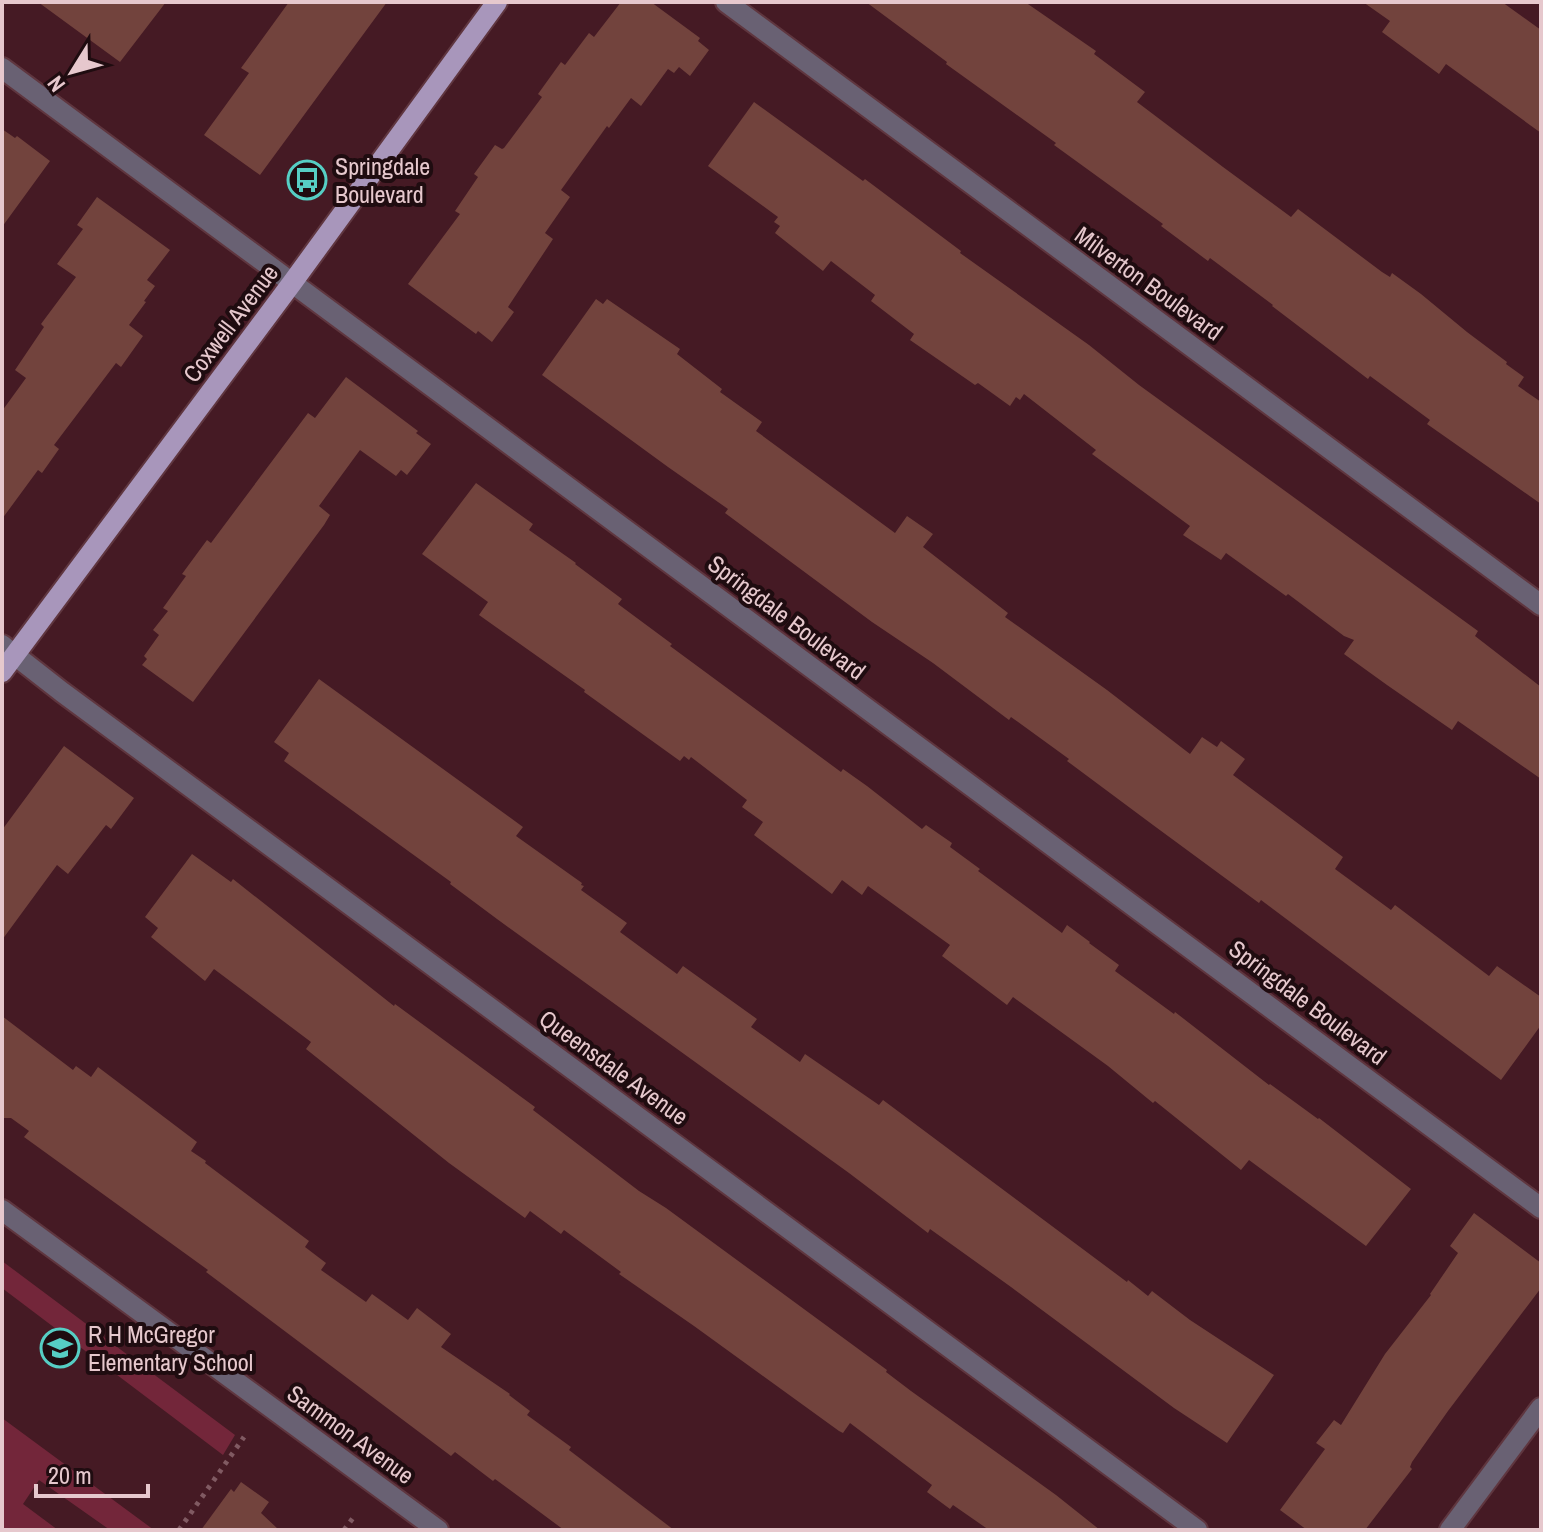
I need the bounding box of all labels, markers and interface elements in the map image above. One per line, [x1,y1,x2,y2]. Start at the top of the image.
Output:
north arrow [32,32,112,112]
text: N [40,70,72,98]
place label: Springdale Boulevard [335,150,430,210]
bus stop icon: Springdale Boulevard [286,159,328,201]
street label: Milverton Boulevard [1069,219,1229,347]
street label: Coxwell Avenue [175,258,285,388]
street label: Springdale Boulevard [702,547,872,687]
street label: Springdale Boulevard [1223,932,1393,1072]
street label: Queensdale Avenue [533,1002,695,1132]
place label: R H McGregor Elementary School [88,1318,253,1378]
school or university icon: R H McGregor Elementary School [39,1327,81,1369]
street label: Sammon Avenue [281,1377,421,1491]
scale bar [36,1448,148,1498]
text: 20 m [48,1459,92,1491]

